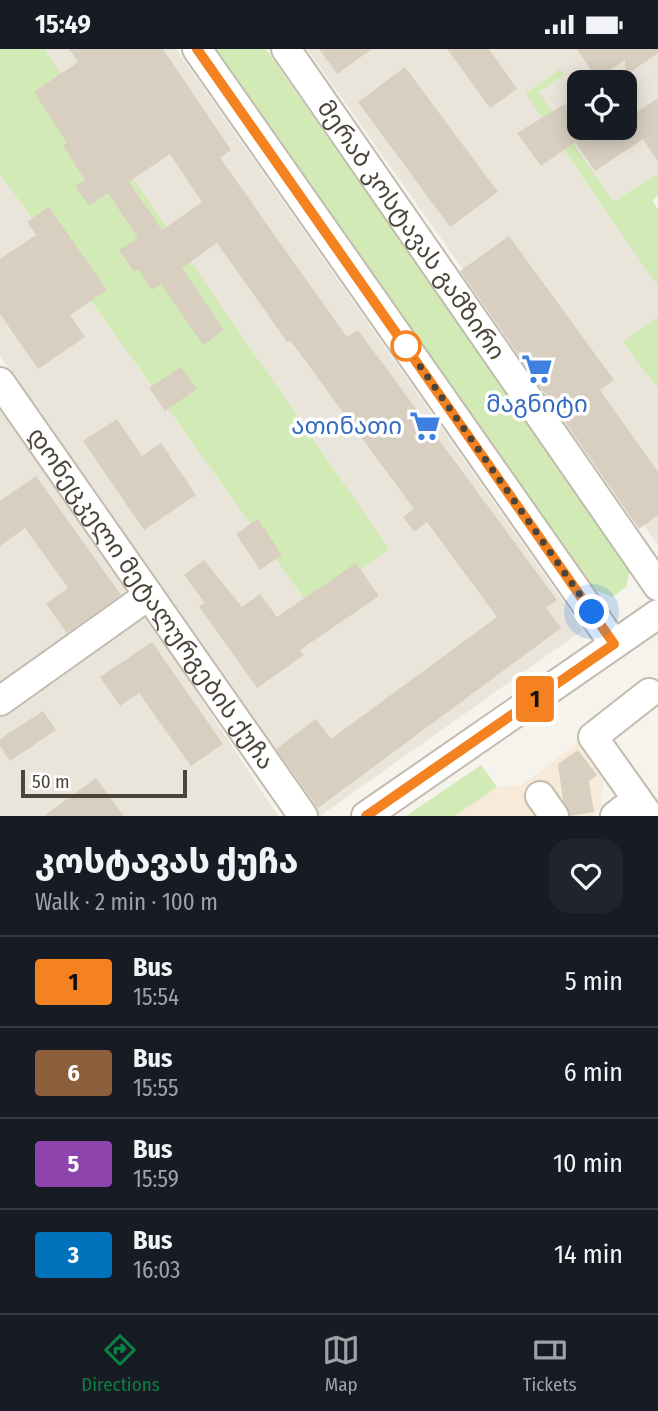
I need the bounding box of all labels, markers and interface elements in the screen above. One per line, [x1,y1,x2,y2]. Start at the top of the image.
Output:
text: 15:49 [35,9,91,40]
map controls [567,70,637,140]
button: locate [567,70,637,140]
street label: მერაბ კოსტავას გამზირი [312,95,511,365]
unlabelled marker [391,331,421,361]
supermarket icon: მაგნიტი [520,352,554,386]
place label: მაგნიტი [486,390,588,418]
supermarket icon: ათინათი [408,409,442,443]
place label: ათინათი [291,412,402,440]
street label: დონეცკელი მეტალურგების ქუჩა [22,422,280,775]
your location [574,594,609,629]
line badge: 1 [512,676,558,722]
text: 1 [530,685,540,713]
scale bar [21,767,187,799]
text: 50 m [32,770,70,793]
button: heart [549,839,623,913]
text: კოსტავას ქუჩა [35,842,298,882]
text: Walk · 2 min · 100 m [35,888,218,916]
text: Bus [133,952,172,983]
text: 5 min [565,966,623,997]
text: 1 [68,968,79,996]
text: 15:54 [133,983,179,1011]
text: Bus [133,1043,172,1074]
text: 6 min [564,1057,623,1088]
text: 6 [67,1059,80,1087]
text: 15:55 [133,1074,179,1102]
text: Bus [133,1134,172,1165]
text: 10 min [553,1148,623,1179]
text: 5 [68,1150,79,1178]
text: 15:59 [133,1165,179,1193]
text: Bus [133,1225,172,1256]
text: 14 min [554,1239,623,1270]
text: 3 [68,1241,79,1269]
text: 16:03 [133,1256,180,1284]
tab: Directions [81,1331,160,1396]
tab: Map [322,1331,360,1396]
tab: Tickets [523,1331,577,1396]

